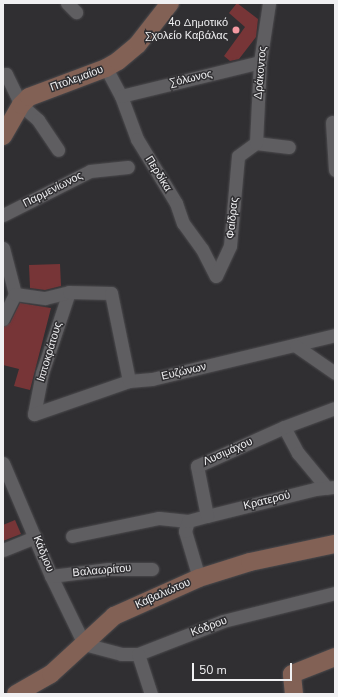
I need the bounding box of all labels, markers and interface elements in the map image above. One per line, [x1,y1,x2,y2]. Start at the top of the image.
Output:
place label: 4ο Δημοτικό Σχολείο Καβάλας [145,17,228,43]
marker: 4ο Δημοτικό Σχολείο Καβάλας [231,25,241,35]
street label: Δράκοντος [252,46,270,100]
street label: Πτολεμαίου [49,63,105,95]
street label: Σόλωνος [168,68,214,90]
street label: Περδίκα [142,154,174,194]
street label: Παρμενίωνος [21,169,85,211]
street label: Φαίδρας [224,197,242,239]
street label: Ιπποκράτους [35,321,65,383]
street label: Ευζώνων [160,360,208,384]
street label: Λυσιμάχου [201,435,255,469]
street label: Κρατερού [242,489,292,513]
street label: Κάδμου [30,534,56,574]
street label: Βαλαωρίτου [72,562,132,580]
street label: Καβαλιώτου [133,576,193,612]
street label: Κόδρου [189,614,229,640]
scale bar [194,655,294,681]
text: 50 m [199,662,227,678]

